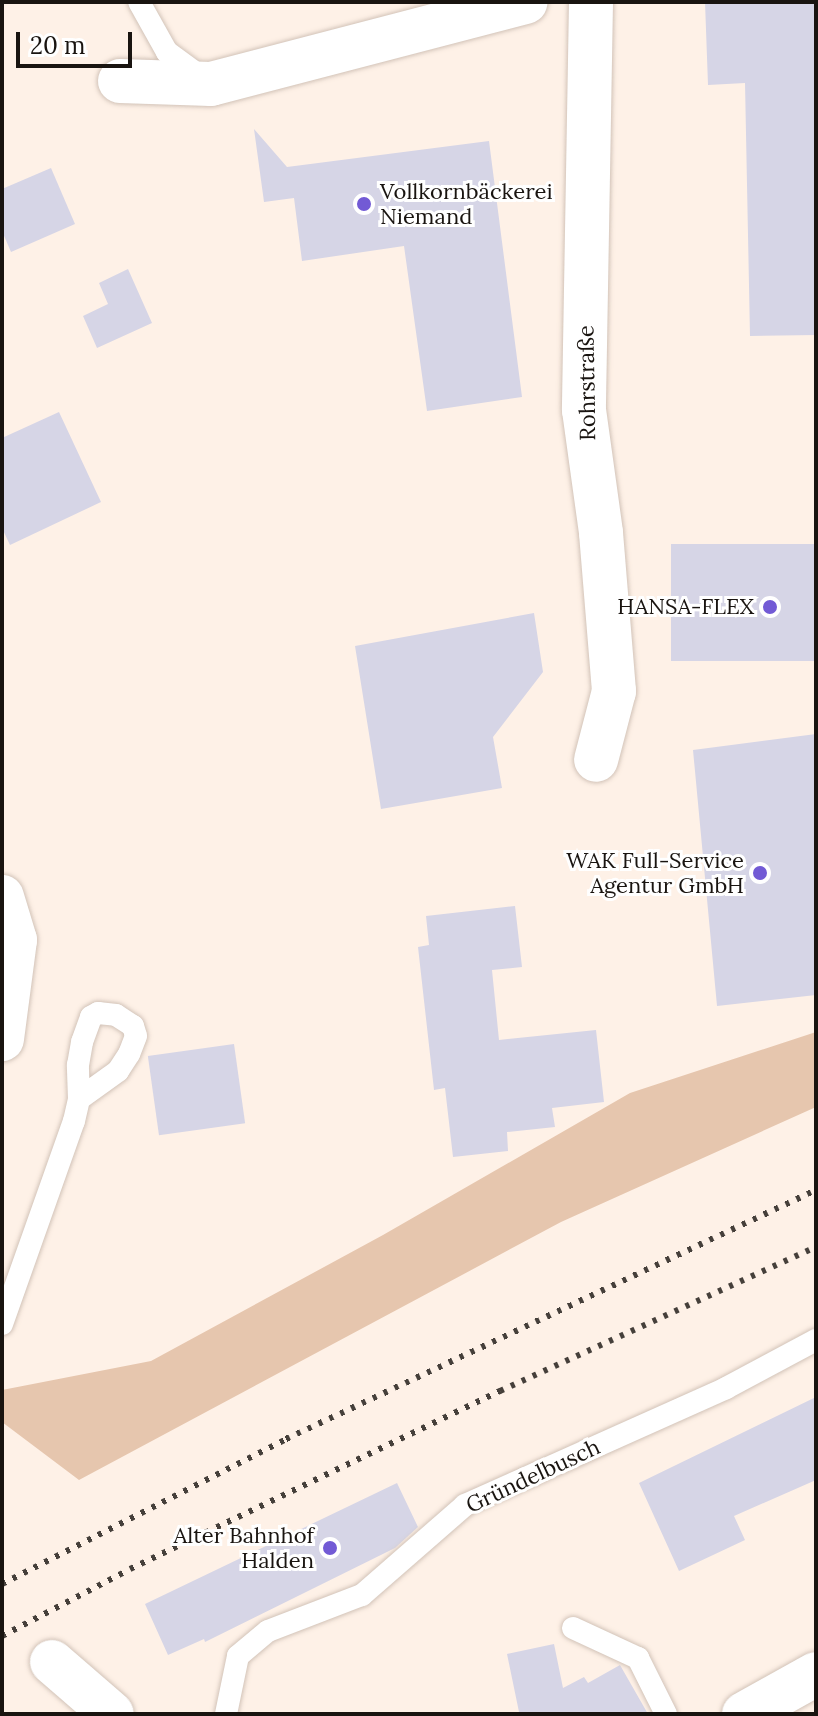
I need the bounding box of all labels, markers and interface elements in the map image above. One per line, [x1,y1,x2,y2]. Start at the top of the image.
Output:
scale bar [20,16,136,66]
text: 20 m [30,30,86,61]
place label: Vollkornbäckerei Niemand [380,178,553,230]
marker: Vollkornbäckerei Niemand [355,195,373,213]
street label: Rohrstraße [573,325,601,441]
place label: HANSA-FLEX [617,594,754,620]
marker: HANSA-FLEX [761,598,779,616]
place label: WAK Full-Service Agentur GmbH [566,847,744,898]
marker: WAK Full-Service Agentur GmbH [751,864,769,882]
street label: Gründelbusch [462,1433,604,1519]
place label: Alter Bahnhof Halden [174,1522,314,1574]
marker: Alter Bahnhof Halden [321,1539,339,1557]

